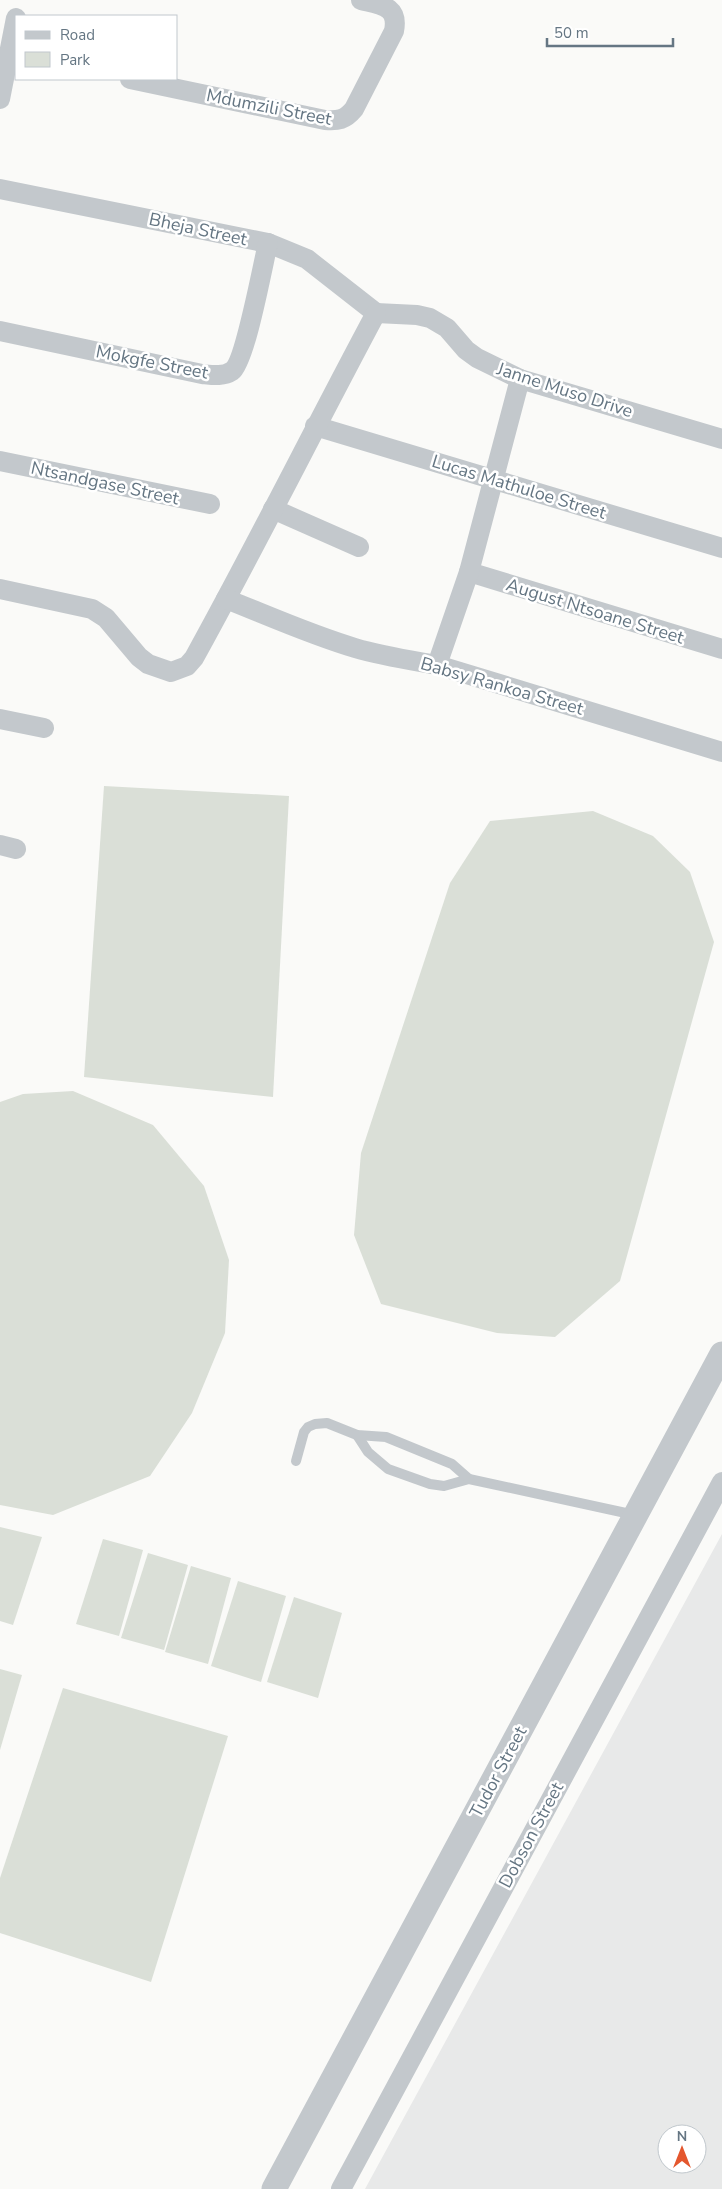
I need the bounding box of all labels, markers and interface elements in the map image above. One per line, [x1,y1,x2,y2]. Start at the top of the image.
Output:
legend [15,15,178,80]
scale bar [547,15,673,47]
text: 50 m [554,23,589,43]
text: Road [60,25,95,45]
text: Park [60,50,90,70]
street label: Mdumzili Street [204,83,334,131]
street label: Bheja Street [147,207,250,251]
street label: Mokgfe Street [94,339,211,385]
street label: Janne Muso Drive [493,356,636,423]
street label: Lucas Mathuloe Street [429,449,610,525]
street label: Ntsandgase Street [29,456,182,511]
street label: August Ntsoane Street [503,573,687,650]
street label: Babsy Rankoa Street [418,651,587,721]
street label: Tudor Street [464,1721,532,1822]
street label: Dobson Street [493,1777,569,1892]
north arrow [657,2124,707,2174]
text: N [677,2127,687,2146]

